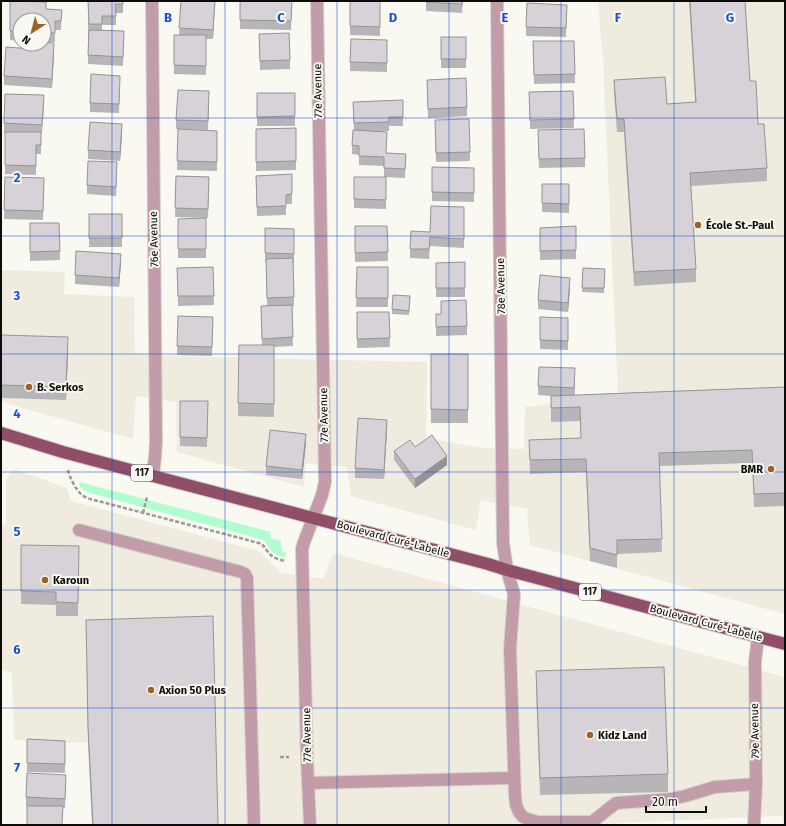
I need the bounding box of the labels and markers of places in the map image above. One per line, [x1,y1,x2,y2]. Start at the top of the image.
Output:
place label: École St.-Paul [706,218,774,232]
marker: École St.-Paul [693,220,703,230]
place label: B. Serkos [37,381,84,394]
marker: B. Serkos [24,382,34,392]
place label: BMR [741,463,763,476]
marker: BMR [766,464,776,474]
place label: Karoun [53,574,89,587]
marker: Karoun [40,575,50,585]
place label: Axion 50 Plus [158,684,227,697]
marker: Axion 50 Plus [146,685,156,695]
place label: Kidz Land [598,729,647,742]
marker: Kidz Land [585,730,595,740]

